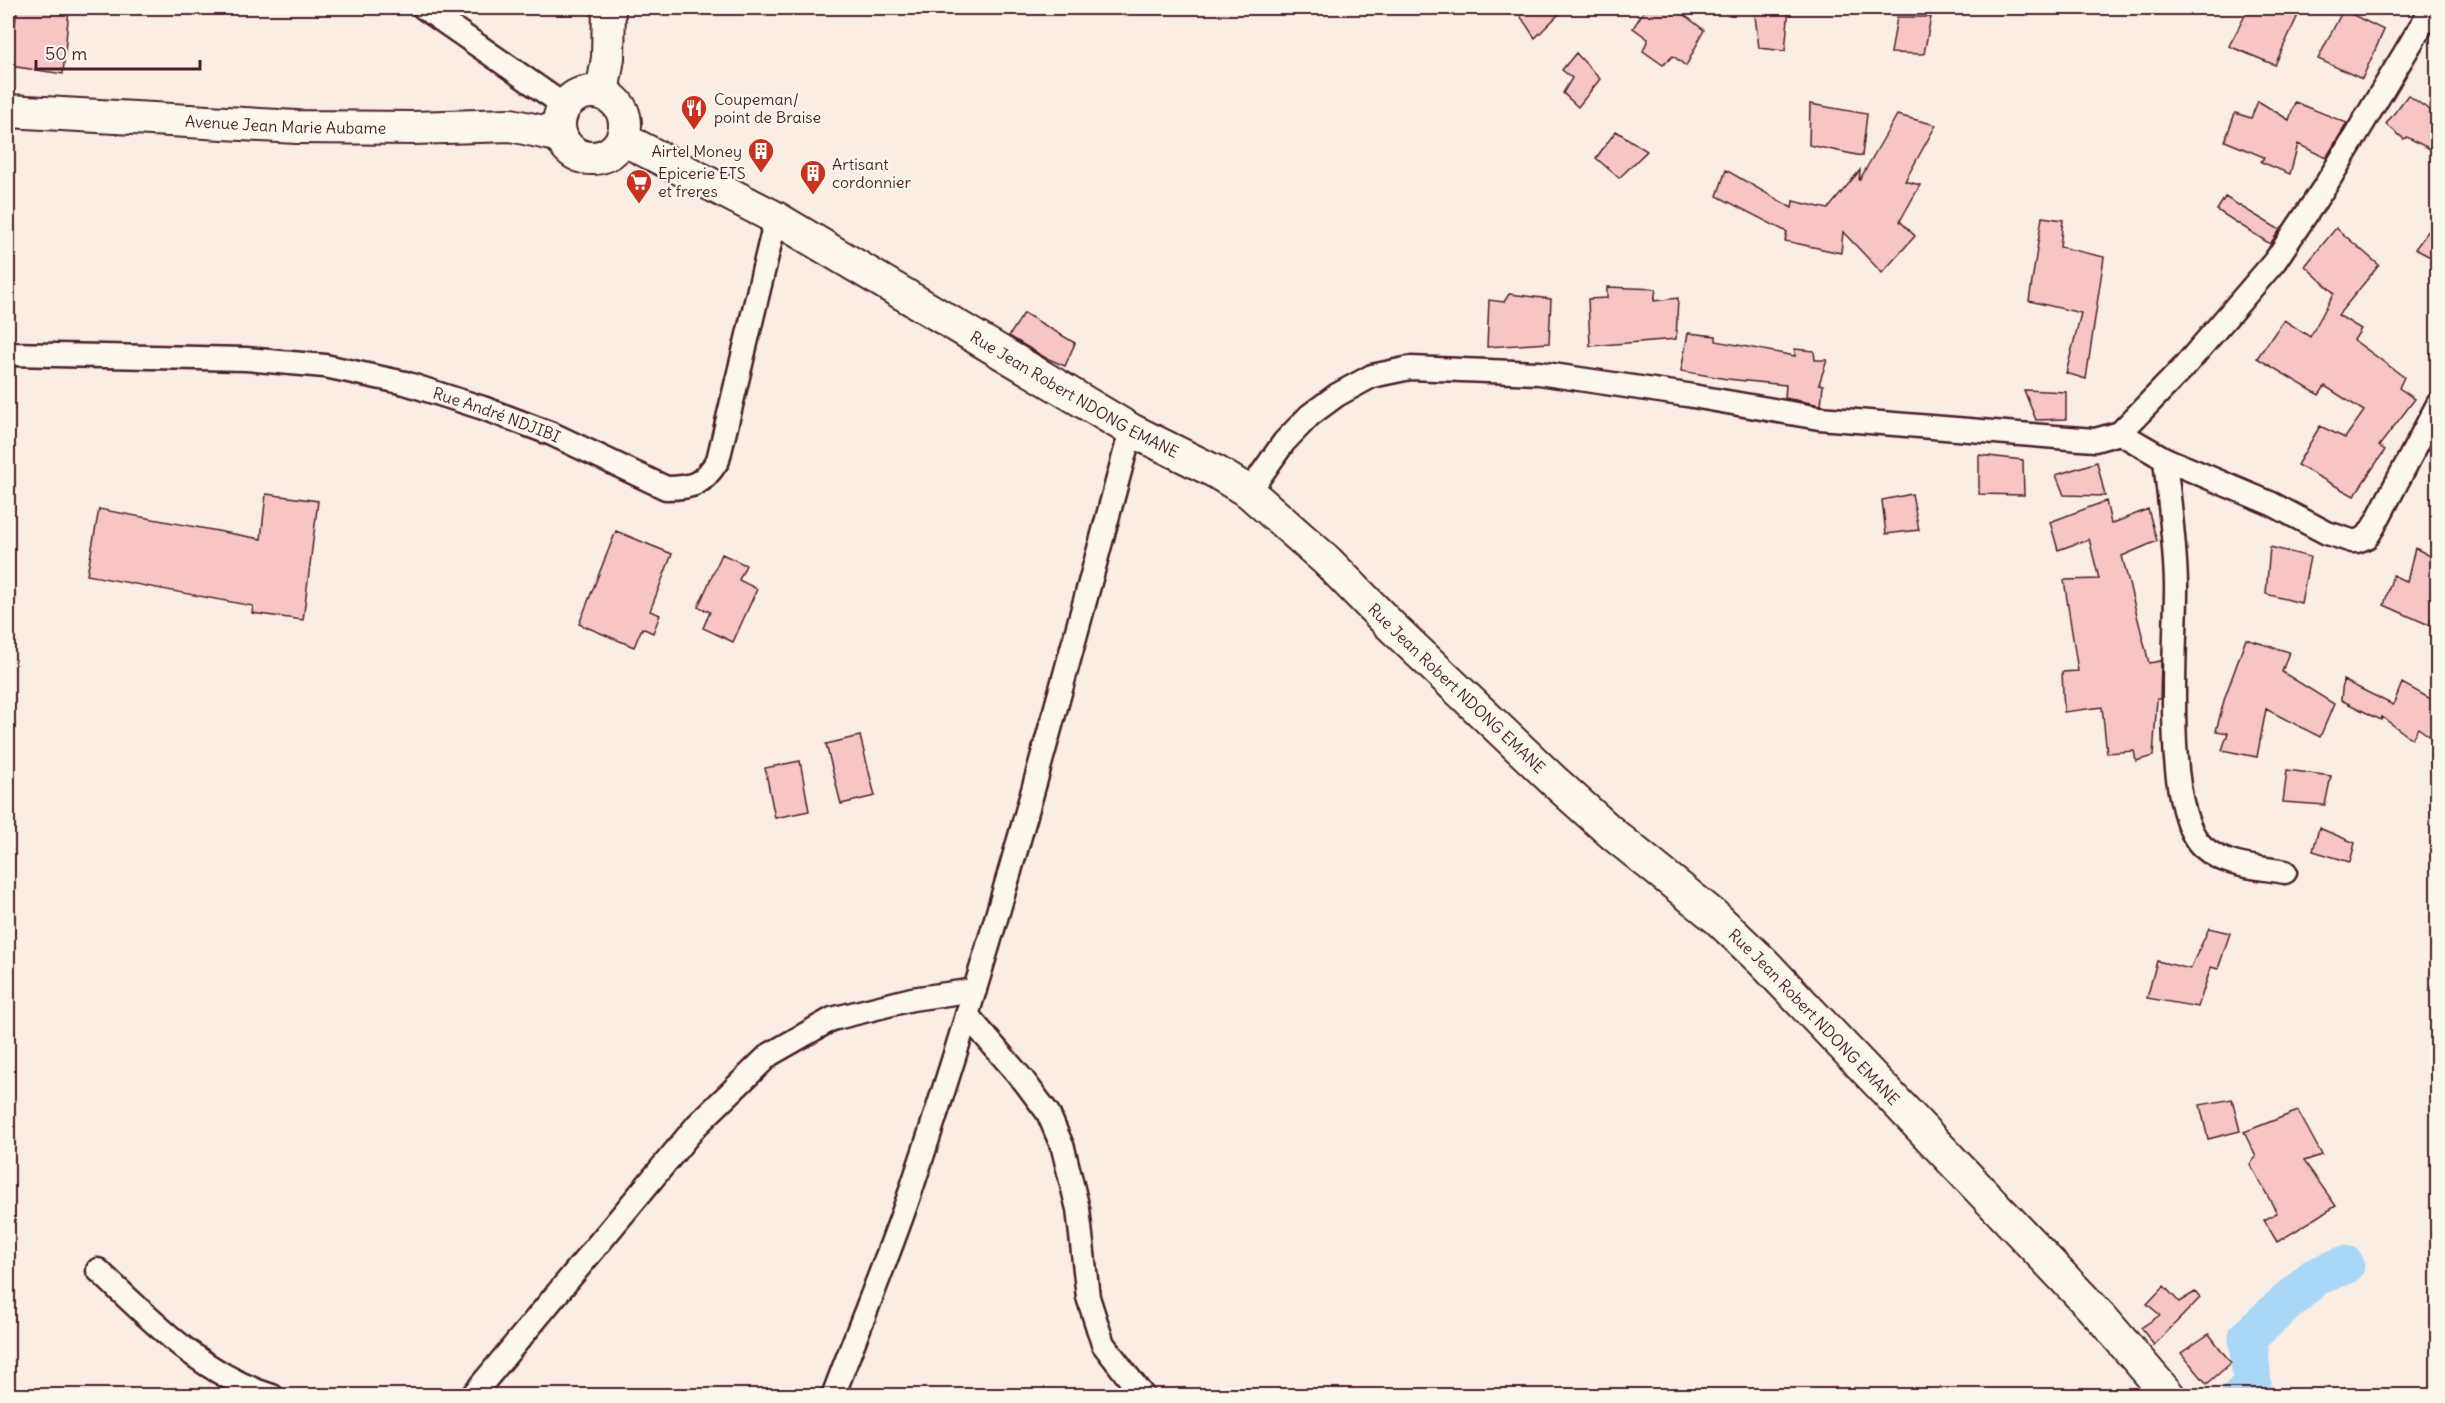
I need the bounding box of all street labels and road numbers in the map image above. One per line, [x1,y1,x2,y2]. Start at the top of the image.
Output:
street label: Avenue Jean Marie Aubame [185,111,386,138]
street label: Rue Jean Robert NDONG EMANE [967,326,1182,462]
street label: Rue André NDJIBI [431,383,564,446]
street label: Rue Jean Robert NDONG EMANE [1364,599,1550,778]
street label: Rue Jean Robert NDONG EMANE [1724,925,1904,1109]

